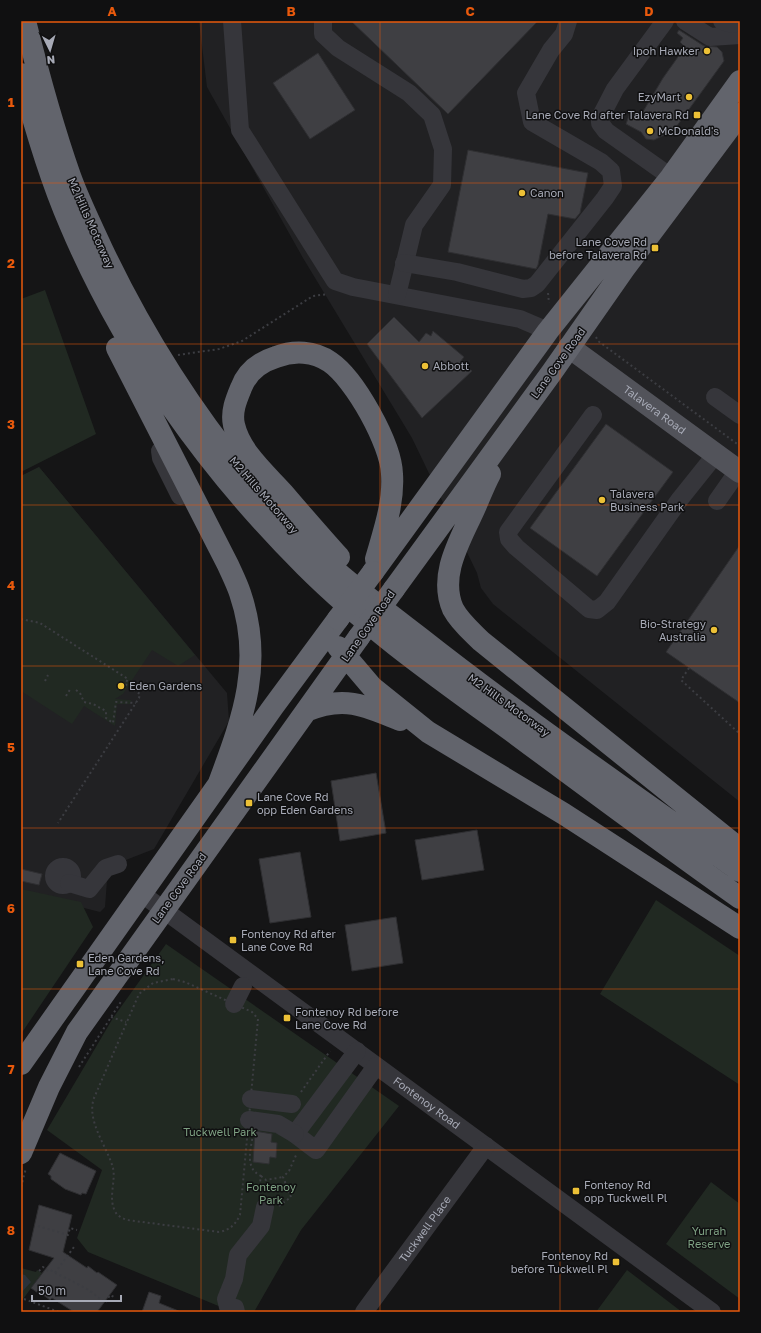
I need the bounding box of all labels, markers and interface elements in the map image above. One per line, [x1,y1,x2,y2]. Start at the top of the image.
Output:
text: A [107,3,117,19]
text: B [286,3,296,19]
text: C [465,3,475,19]
text: D [644,3,654,19]
north arrow [30,30,70,70]
place label: Ipoh Hawker [633,44,700,57]
marker: Ipoh Hawker [702,46,712,56]
text: N [46,54,56,67]
place label: EzyMart [638,90,681,103]
marker: EzyMart [684,92,694,102]
text: 1 [8,94,15,110]
place label: Lane Cove Rd after Talavera Rd [525,108,689,121]
marker: Lane Cove Rd after Talavera Rd [692,110,702,120]
place label: McDonald's [658,124,719,137]
marker: McDonald's [645,126,655,136]
street label: M2 Hills Motorway [66,175,117,270]
place label: Canon [530,186,564,199]
marker: Canon [517,188,527,198]
place label: Lane Cove Rd before Talavera Rd [549,235,647,261]
marker: Lane Cove Rd before Talavera Rd [650,243,660,253]
text: 2 [7,255,15,271]
street label: Lane Cove Road [528,325,588,401]
place label: Abbott [433,359,469,372]
marker: Abbott [420,361,430,371]
street label: Talavera Road [621,382,689,436]
text: 3 [7,416,15,432]
street label: M2 Hills Motorway [227,453,301,536]
place label: Talavera Business Park [610,487,684,513]
marker: Talavera Business Park [597,495,607,505]
text: 4 [7,577,15,593]
street label: Lane Cove Road [338,587,397,664]
place label: Bio-Strategy Australia [640,617,706,643]
marker: Bio-Strategy Australia [709,625,719,635]
street label: M2 Hills Motorway [466,671,553,739]
place label: Eden Gardens [129,679,202,692]
marker: Eden Gardens [116,681,126,691]
text: 5 [7,739,15,755]
place label: Lane Cove Rd opp Eden Gardens [257,790,353,816]
marker: Lane Cove Rd opp Eden Gardens [244,798,254,808]
street label: Lane Cove Road [149,850,209,926]
text: 6 [7,900,15,916]
place label: Fontenoy Rd after Lane Cove Rd [241,927,337,953]
marker: Fontenoy Rd after Lane Cove Rd [228,935,238,945]
place label: Eden Gardens, Lane Cove Rd [88,951,164,977]
marker: Eden Gardens, Lane Cove Rd [75,959,85,969]
place label: Fontenoy Rd before Lane Cove Rd [295,1005,399,1031]
marker: Fontenoy Rd before Lane Cove Rd [282,1013,292,1023]
text: 7 [7,1061,15,1077]
street label: Fontenoy Road [391,1074,463,1131]
park label: Tuckwell Park [183,1125,257,1138]
place label: Fontenoy Rd opp Tuckwell Pl [584,1178,668,1204]
park label: Fontenoy Park [246,1180,296,1206]
marker: Fontenoy Rd opp Tuckwell Pl [571,1186,581,1196]
street label: Tuckwell Place [396,1193,453,1264]
text: 8 [7,1222,15,1238]
park label: Yurrah Reserve [688,1224,730,1250]
place label: Fontenoy Rd before Tuckwell Pl [511,1249,608,1275]
marker: Fontenoy Rd before Tuckwell Pl [611,1257,621,1267]
scale bar [32,1277,121,1303]
text: 50 m [38,1283,66,1298]

